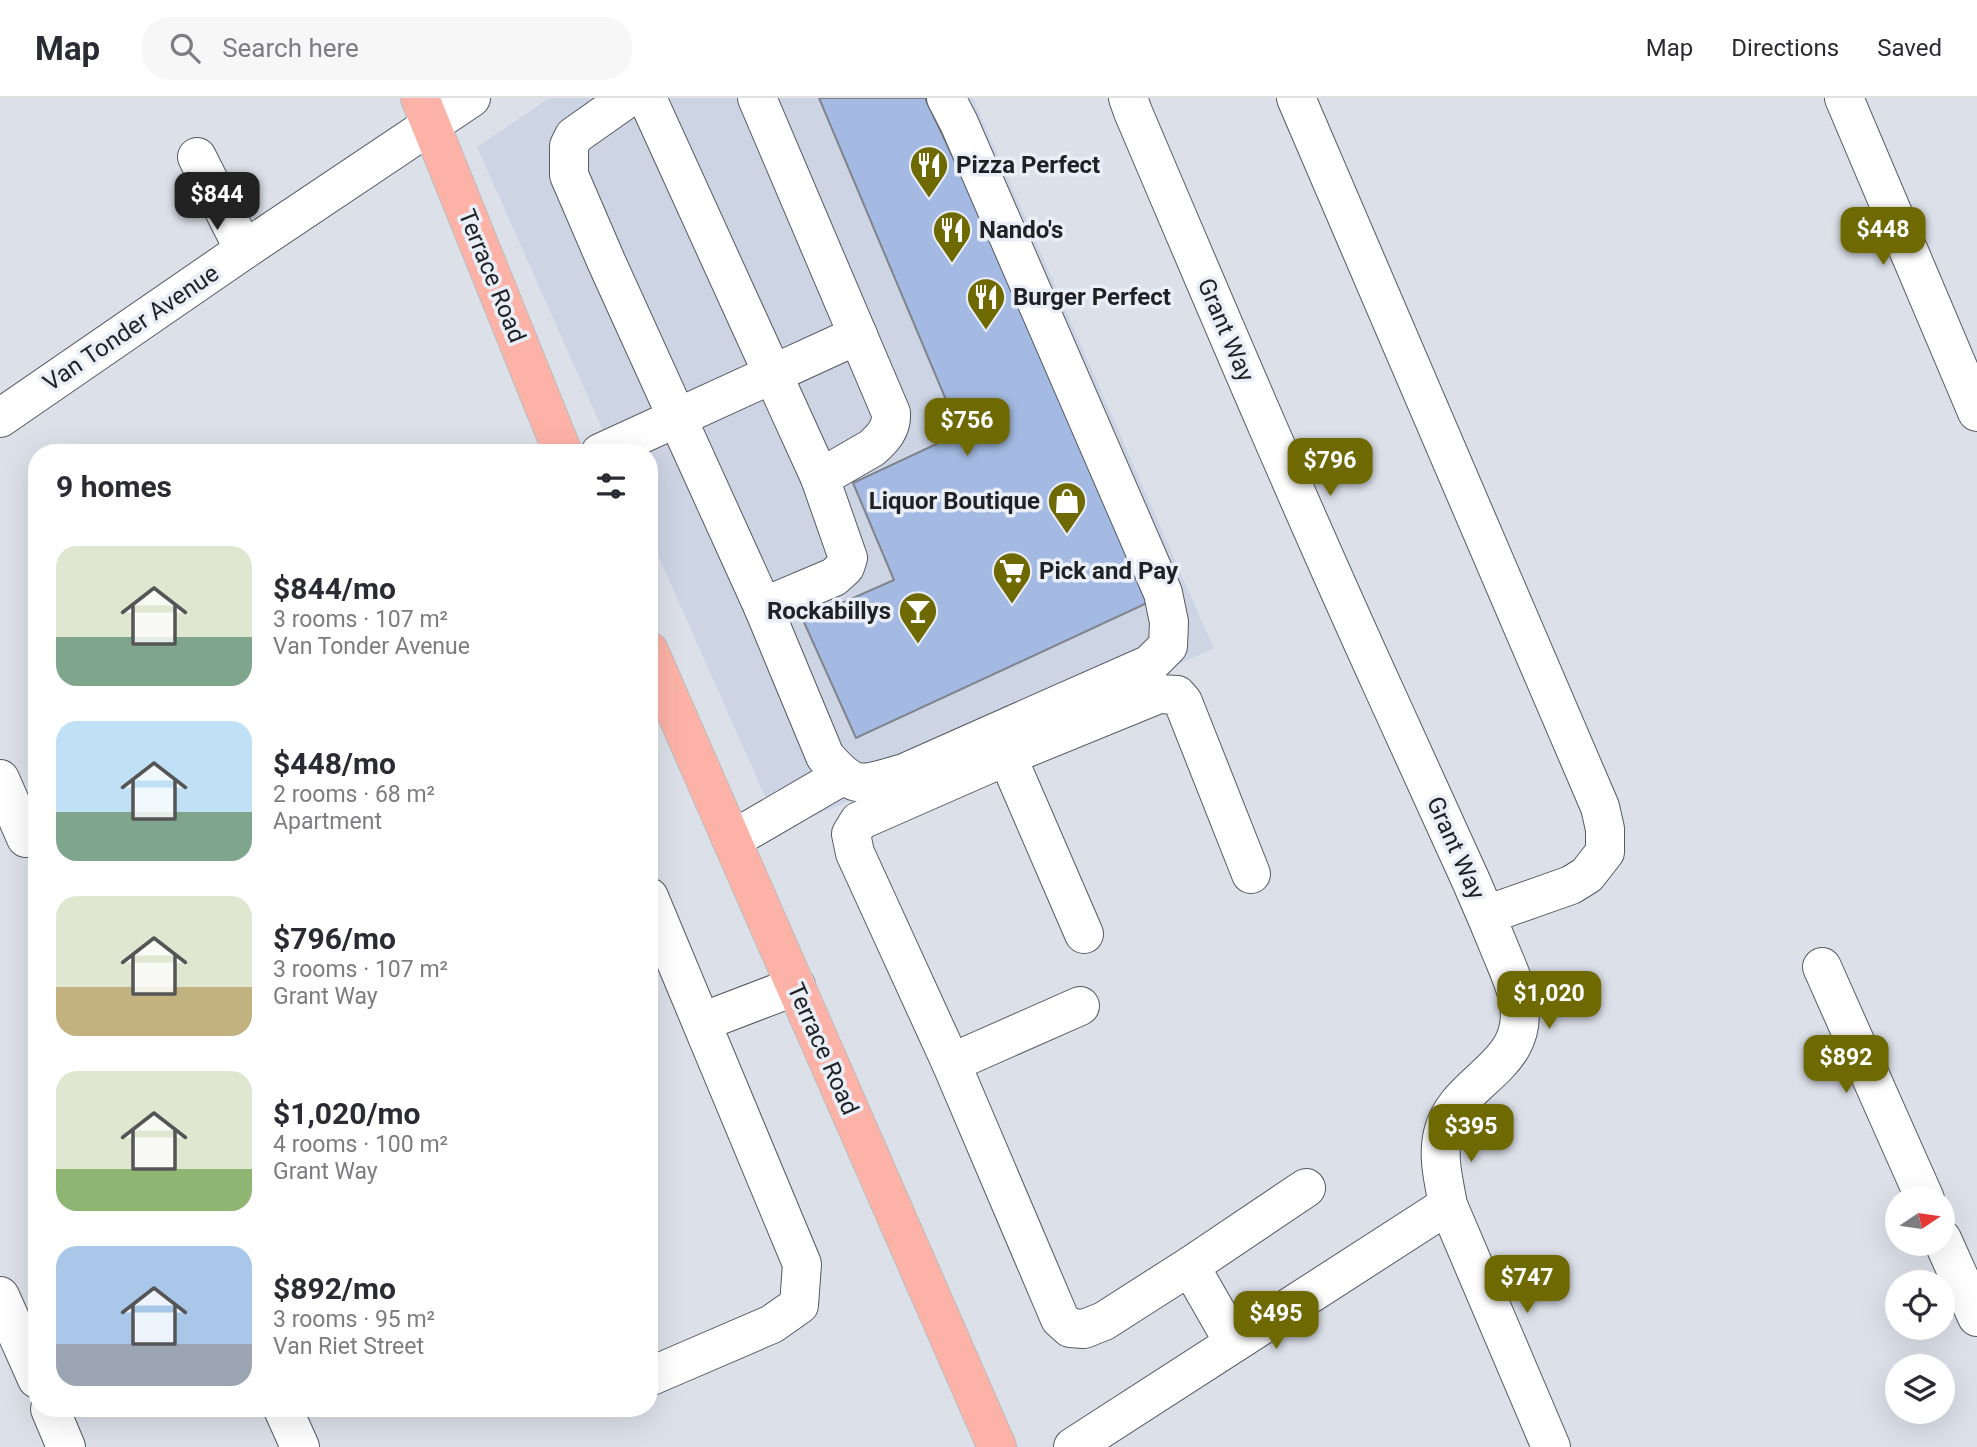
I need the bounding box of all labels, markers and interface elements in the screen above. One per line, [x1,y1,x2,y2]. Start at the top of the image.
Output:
search box [142,17,632,80]
text: Map [35,29,100,68]
icon: search [166,29,204,67]
text: Search here [222,33,359,63]
text: Map [1646,34,1693,62]
text: Directions [1731,34,1839,62]
text: Saved [1877,34,1942,62]
restaurant icon: Pizza Perfect [908,144,950,199]
place label: Pizza Perfect [956,151,1100,179]
pin: $844 [176,172,258,232]
text: $844 [191,181,243,208]
street label: Terrace Road [453,205,531,347]
pin: $448 [1842,208,1924,267]
restaurant icon: Nando's [931,209,973,264]
place label: Nando's [979,216,1063,244]
text: $448 [1857,216,1909,243]
street label: Van Tonder Avenue [38,259,224,397]
street label: Grant Way [1192,274,1260,386]
restaurant icon: Burger Perfect [965,276,1007,331]
place label: Burger Perfect [1013,283,1171,311]
pin: $756 [926,398,1008,458]
text: $756 [941,407,993,434]
pin: $796 [1289,438,1371,498]
text: $796 [1304,447,1356,474]
icon: filters [592,467,630,505]
text: 9 homes [56,469,172,504]
shop icon: Liquor Boutique [1046,480,1088,535]
place label: Liquor Boutique [869,487,1040,515]
supermarket icon: Pick and Pay [991,550,1033,605]
place label: Pick and Pay [1039,557,1179,585]
text: $844/mo [273,571,396,606]
icon: home [112,574,196,658]
bar icon: Rockabillys [897,590,939,645]
place label: Rockabillys [767,597,891,625]
text: 3 rooms · 107 m² [273,606,448,633]
text: Van Tonder Avenue [273,633,470,660]
text: $448/mo [273,746,396,781]
icon: home [112,749,196,833]
text: 2 rooms · 68 m² [273,781,435,808]
street label: Grant Way [1421,792,1491,904]
text: Apartment [273,808,382,835]
text: $796/mo [273,921,396,956]
icon: home [112,924,196,1008]
text: 3 rooms · 107 m² [273,956,448,983]
pin: $1,020 [1492,972,1606,1031]
street label: Terrace Road [782,979,864,1119]
text: $1,020 [1513,980,1585,1007]
text: Grant Way [273,983,378,1010]
pin: $892 [1805,1035,1887,1095]
text: $892 [1820,1044,1872,1071]
text: $1,020/mo [273,1096,421,1131]
icon: home [112,1099,196,1183]
pin: $395 [1430,1104,1512,1164]
text: $395 [1445,1113,1497,1140]
text: 4 rooms · 100 m² [273,1131,448,1158]
text: Grant Way [273,1158,378,1185]
north arrow [1885,1186,1955,1256]
map controls [1885,1186,1955,1424]
pin: $747 [1486,1256,1568,1315]
text: $747 [1501,1264,1553,1291]
button: locate [1885,1270,1955,1340]
text: $892/mo [273,1271,396,1306]
icon: home [112,1274,196,1358]
pin: $495 [1235,1292,1317,1351]
text: $495 [1250,1300,1302,1327]
text: 3 rooms · 95 m² [273,1306,435,1333]
text: Van Riet Street [273,1333,424,1360]
button: layers [1885,1354,1955,1424]

